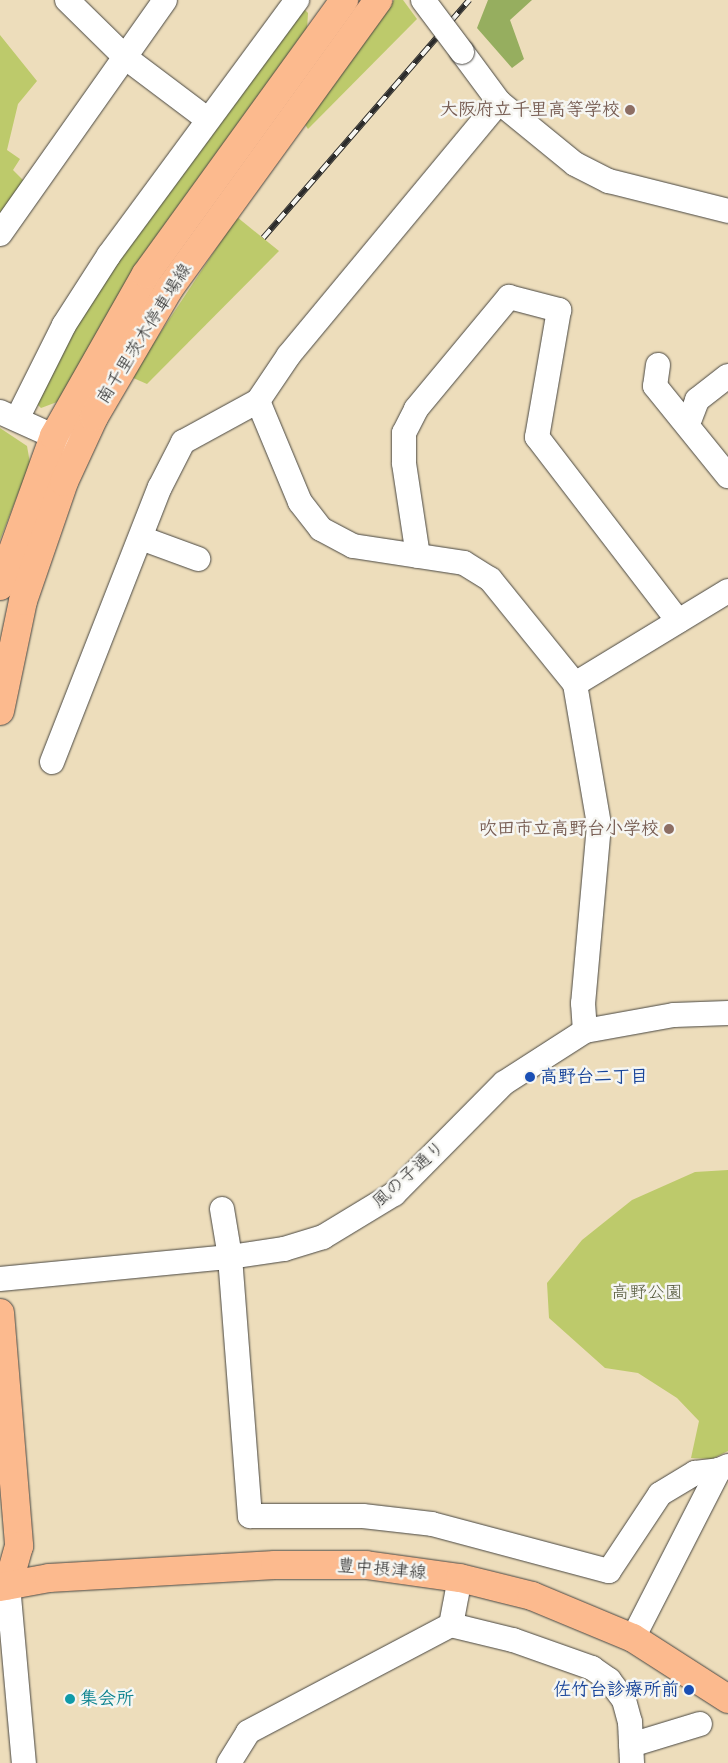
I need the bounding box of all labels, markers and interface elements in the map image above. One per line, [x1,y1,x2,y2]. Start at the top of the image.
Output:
place label: 大阪府立千里高等学校 [440,99,620,121]
marker: 大阪府立千里高等学校 [624,104,636,116]
street label: 南千里茨木停車場線 [93,260,197,408]
place label: 吹田市立高野台小学校 [479,818,659,840]
marker: 吹田市立高野台小学校 [663,823,675,835]
place label: 高野台二丁目 [540,1066,648,1088]
marker: 高野台二丁目 [524,1071,536,1083]
street label: 風の子通り [368,1137,450,1213]
park label: 高野公園 [611,1282,683,1304]
street label: 豊中摂津線 [336,1555,428,1585]
place label: 佐竹台診療所前 [553,1679,679,1701]
marker: 佐竹台診療所前 [683,1684,695,1696]
place label: 集会所 [80,1688,134,1710]
marker: 集会所 [64,1693,76,1705]

